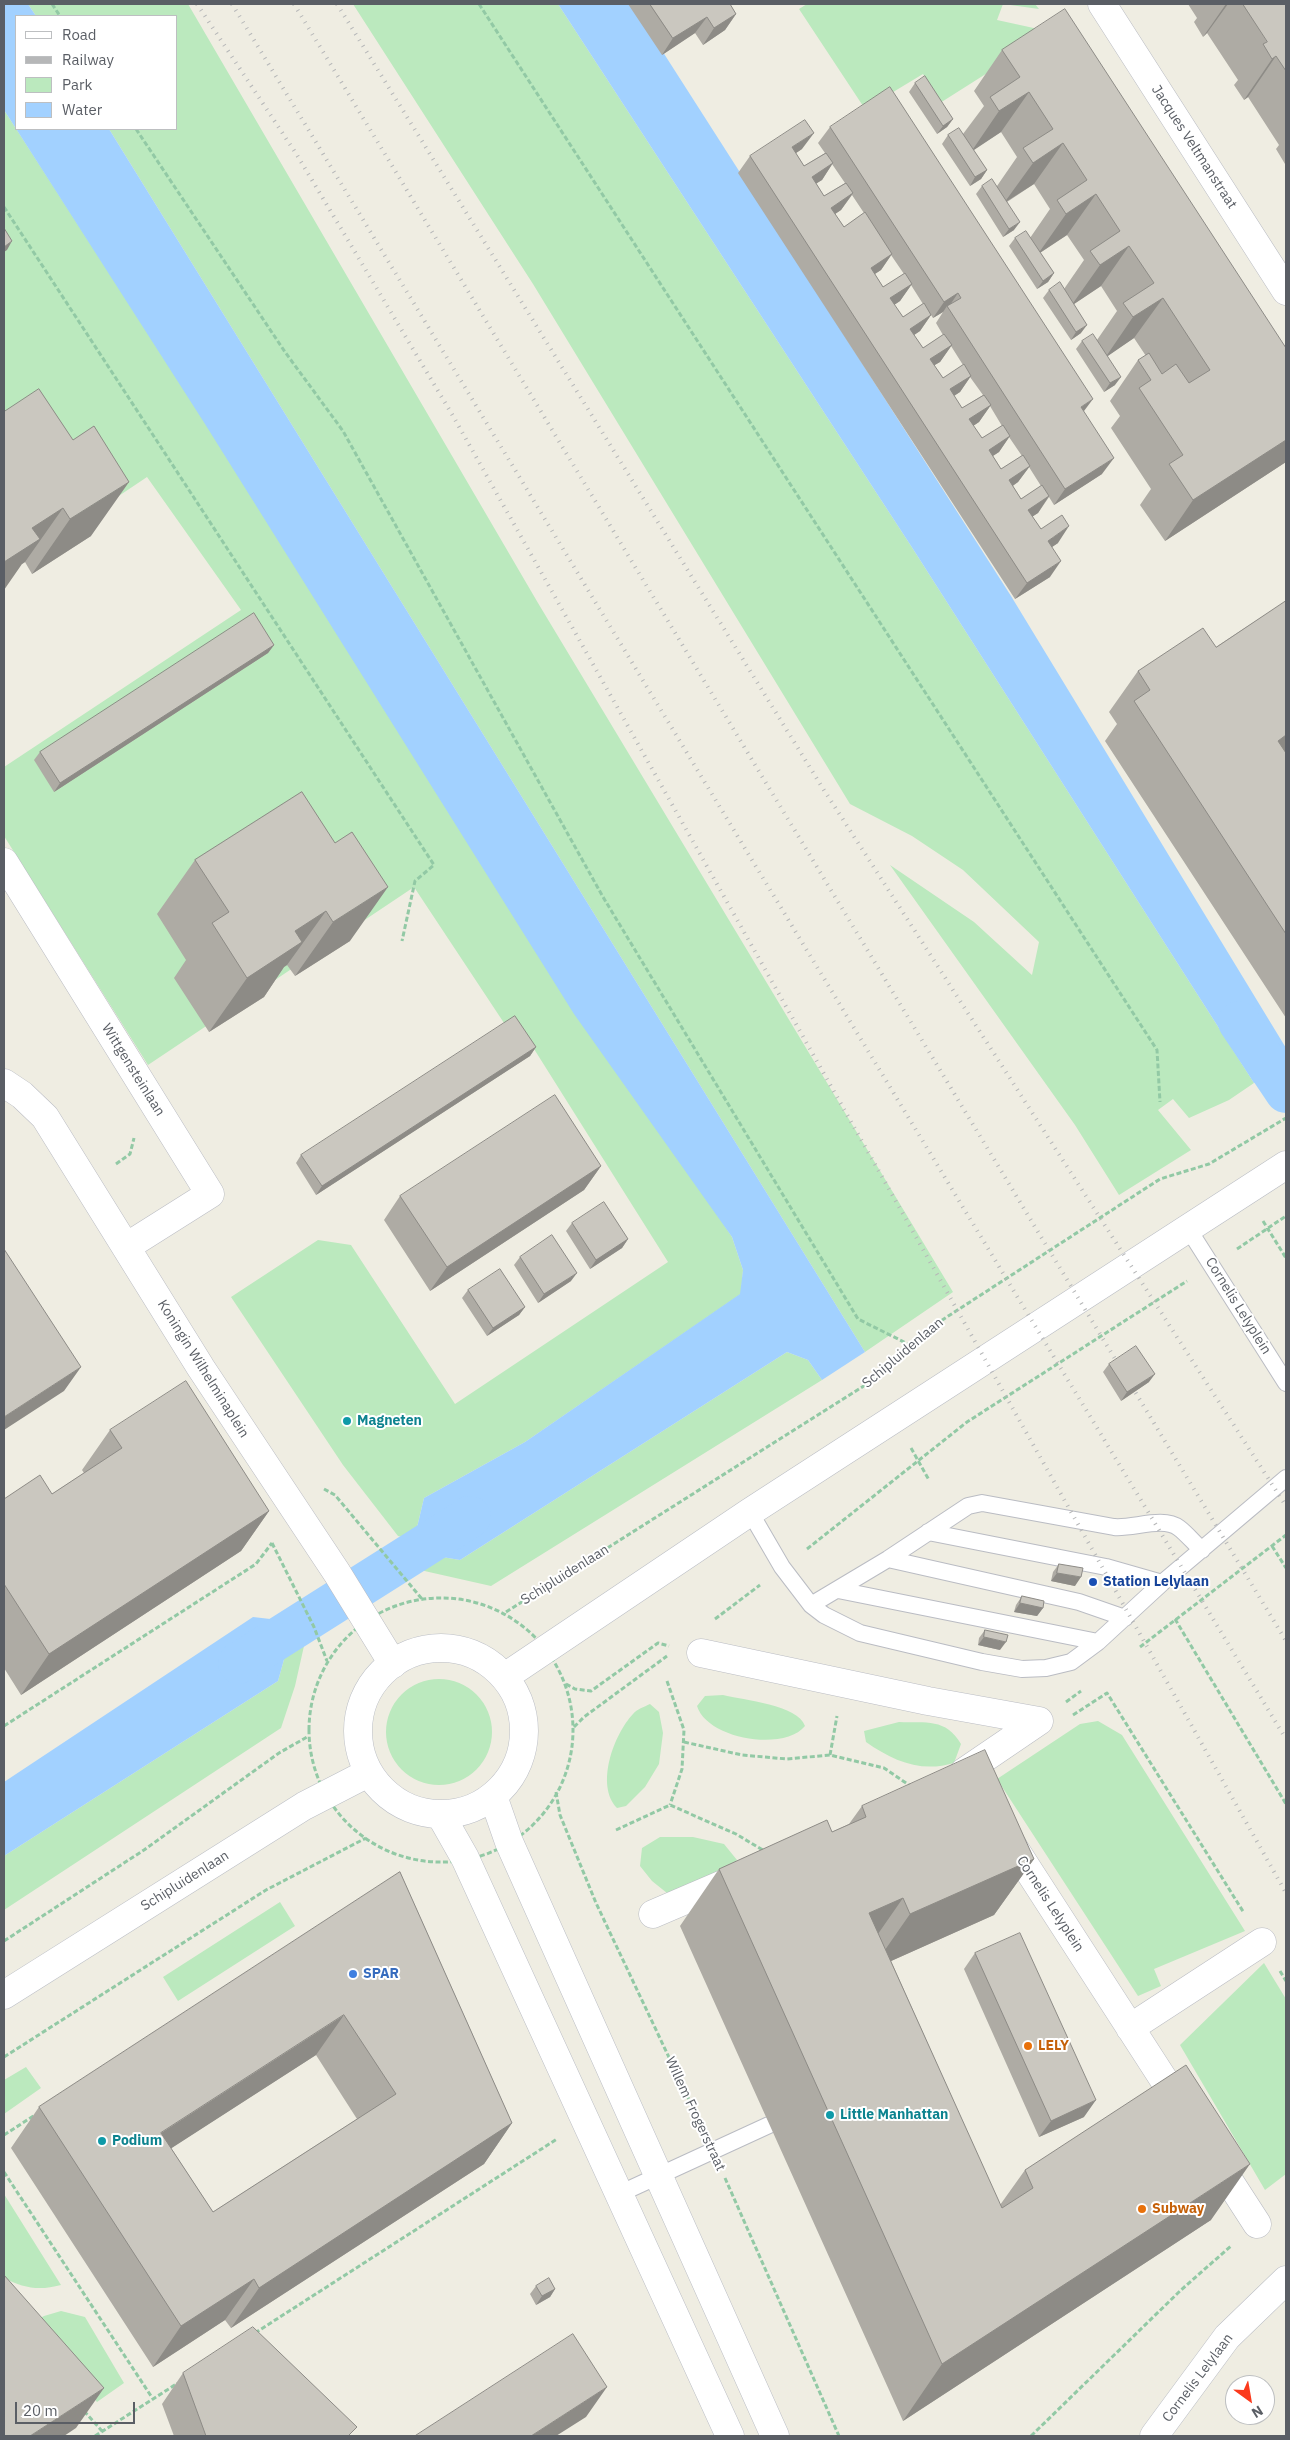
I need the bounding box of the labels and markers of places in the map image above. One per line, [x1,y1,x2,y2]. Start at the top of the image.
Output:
place label: Magneten [357,1413,422,1429]
marker: Magneten [341,1415,353,1427]
place label: Station Lelylaan [1103,1574,1209,1590]
marker: Station Lelylaan [1087,1576,1099,1588]
place label: SPAR [363,1966,399,1982]
marker: SPAR [347,1968,359,1980]
place label: LELY [1038,2038,1069,2054]
marker: LELY [1022,2040,1034,2052]
place label: Little Manhattan [840,2107,948,2123]
marker: Little Manhattan [824,2109,836,2121]
place label: Podium [112,2133,162,2149]
marker: Podium [96,2135,108,2147]
place label: Subway [1152,2201,1204,2217]
marker: Subway [1136,2203,1148,2215]

